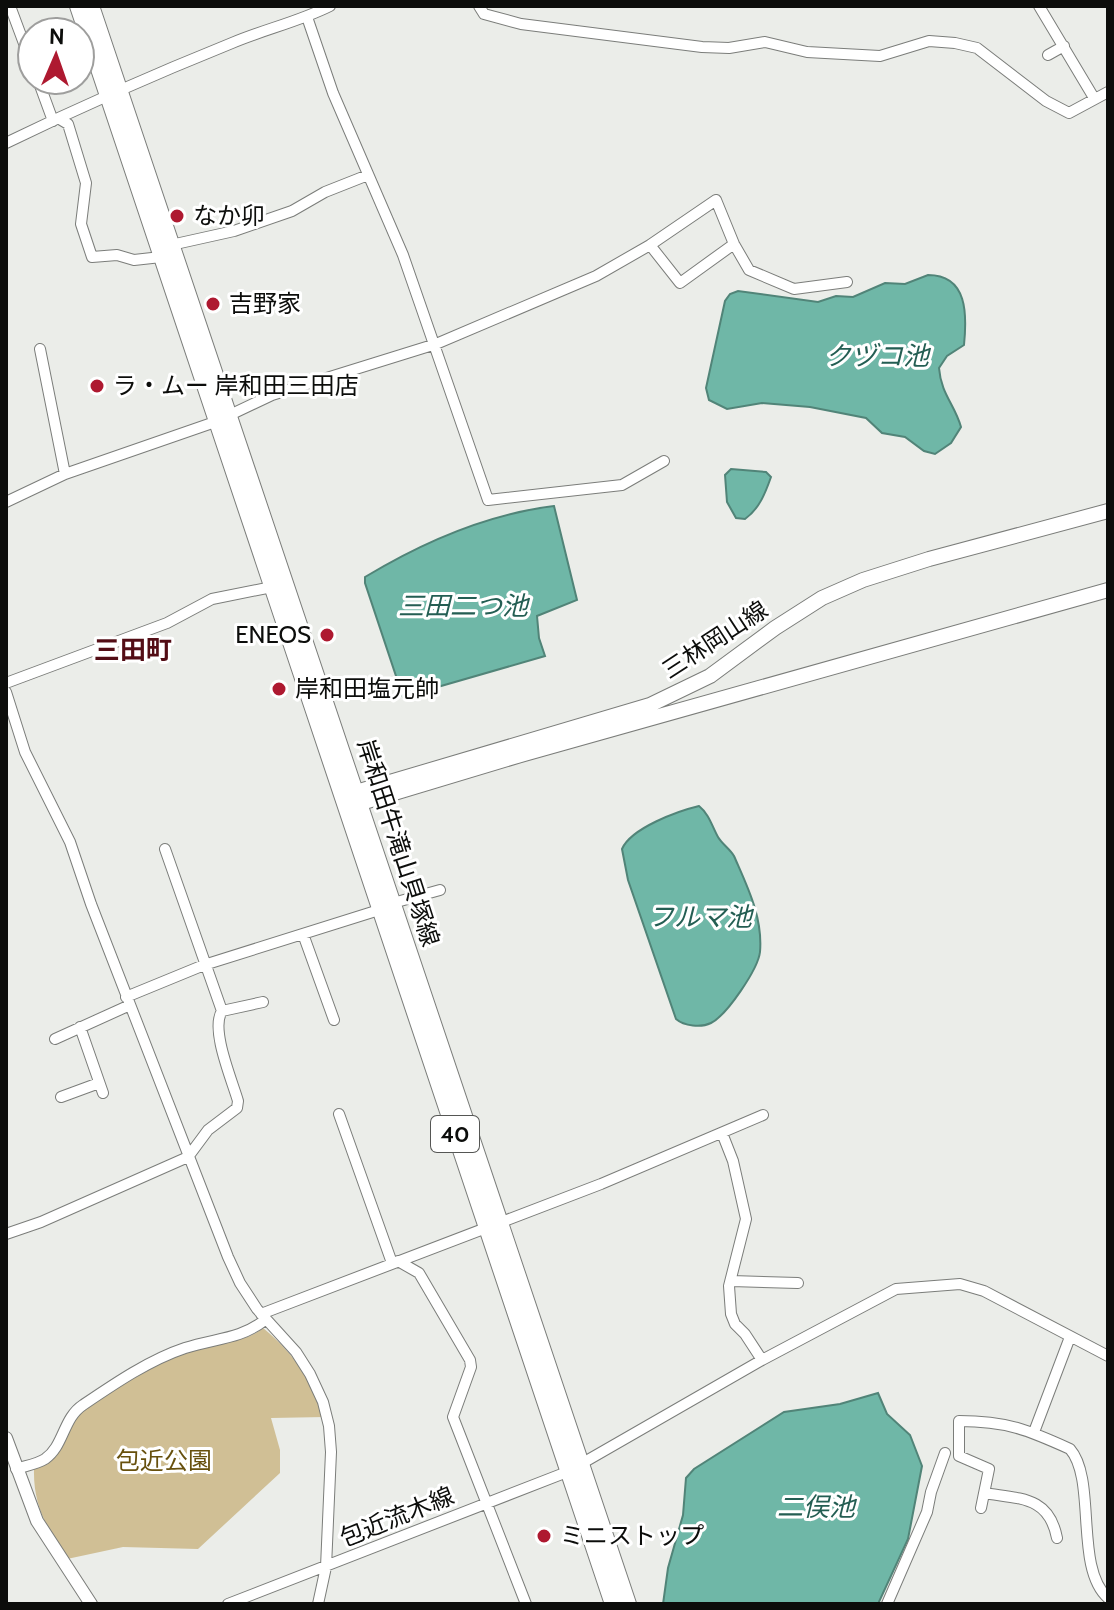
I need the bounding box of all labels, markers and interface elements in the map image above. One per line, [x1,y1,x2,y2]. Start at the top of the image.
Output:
north arrow [16,16,96,96]
text: N [48,23,65,50]
place label: なか卯 [193,201,265,230]
marker: なか卯 [168,207,186,225]
place label: 吉野家 [229,289,301,318]
marker: 吉野家 [204,295,222,313]
water label: クヅコ池 [825,340,932,372]
place label: ラ・ムー 岸和田三田店 [113,371,358,400]
marker: ラ・ムー 岸和田三田店 [88,377,106,395]
water label: 三田二つ池 [398,590,531,622]
street label: 三林岡山線 [657,595,773,684]
place label: ENEOS [235,620,311,649]
marker: ENEOS [318,626,336,644]
district label: 三田町 [94,634,172,666]
place label: 岸和田塩元帥 [295,674,439,703]
marker: 岸和田塩元帥 [270,680,288,698]
street label: 岸和田牛滝山貝塚線 [351,736,446,950]
water label: フルマ池 [648,901,755,933]
road number: 40 [431,1116,479,1152]
park label: 包近公園 [116,1446,212,1475]
street label: 包近流木線 [336,1481,458,1552]
water label: 二俣池 [777,1491,858,1523]
place label: ミニストップ [560,1521,704,1550]
marker: ミニストップ [535,1527,553,1545]

